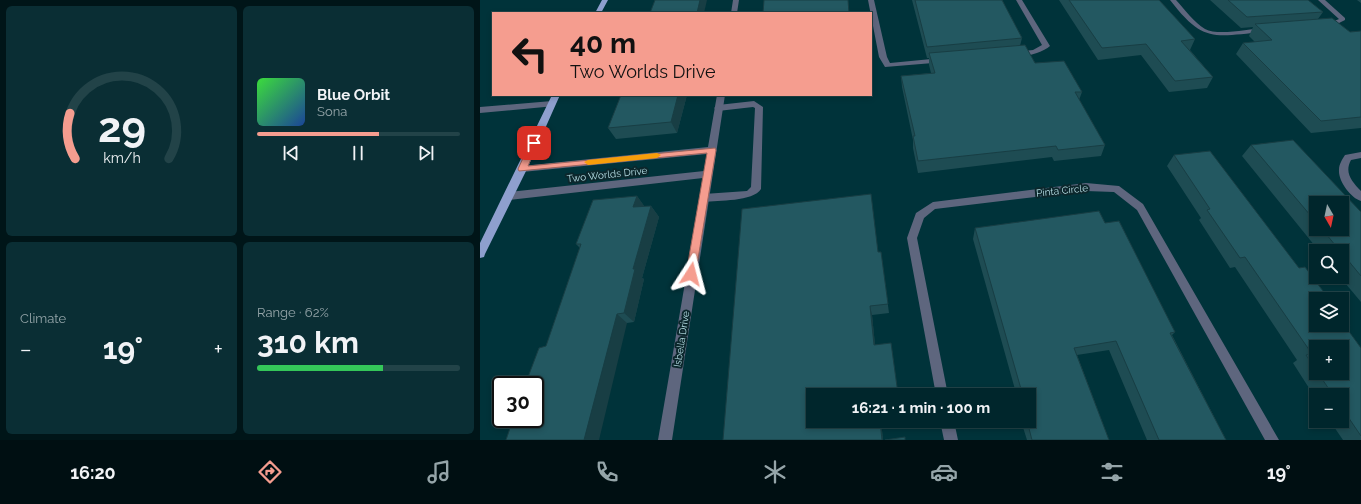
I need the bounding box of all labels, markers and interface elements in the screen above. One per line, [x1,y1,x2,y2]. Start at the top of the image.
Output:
text: 40 m [570,27,636,60]
icon: left [504,28,556,80]
text: Two Worlds Drive [570,61,715,82]
text: Blue Orbit [317,86,390,104]
text: 29 [98,103,145,152]
text: Sona [317,104,347,119]
pin [517,126,551,160]
icon: arrive [523,132,545,154]
icon: previous [280,142,302,164]
icon: pause [347,142,369,164]
icon: next [415,142,437,164]
text: km/h [103,150,140,166]
street label: Two Worlds Drive [566,165,648,184]
street label: Pinta Circle [1036,182,1089,199]
north arrow [1309,196,1349,236]
map controls [1309,196,1349,428]
button: search [1309,244,1349,284]
position arrow [670,253,712,295]
button: layers [1309,292,1349,332]
text: Range · 62% [257,305,329,320]
street label: Isbella Drive [672,310,691,368]
text: Climate [20,311,66,326]
text: 310 km [257,325,359,360]
text: 19° [103,331,143,366]
text: − [20,336,32,362]
text: + [214,336,223,362]
button: + [1309,340,1349,380]
speed limit sign: 30 [492,376,544,428]
button: − [1309,388,1349,428]
text: 16:21 · 1 min · 100 m [852,399,990,417]
icon: directions [256,458,284,486]
icon: music [425,458,453,486]
icon: phone [593,458,621,486]
icon: climate [761,458,789,486]
icon: car [930,458,958,486]
icon: filters [1098,458,1126,486]
text: 16:20 [70,462,116,483]
text: 19° [1267,462,1291,483]

